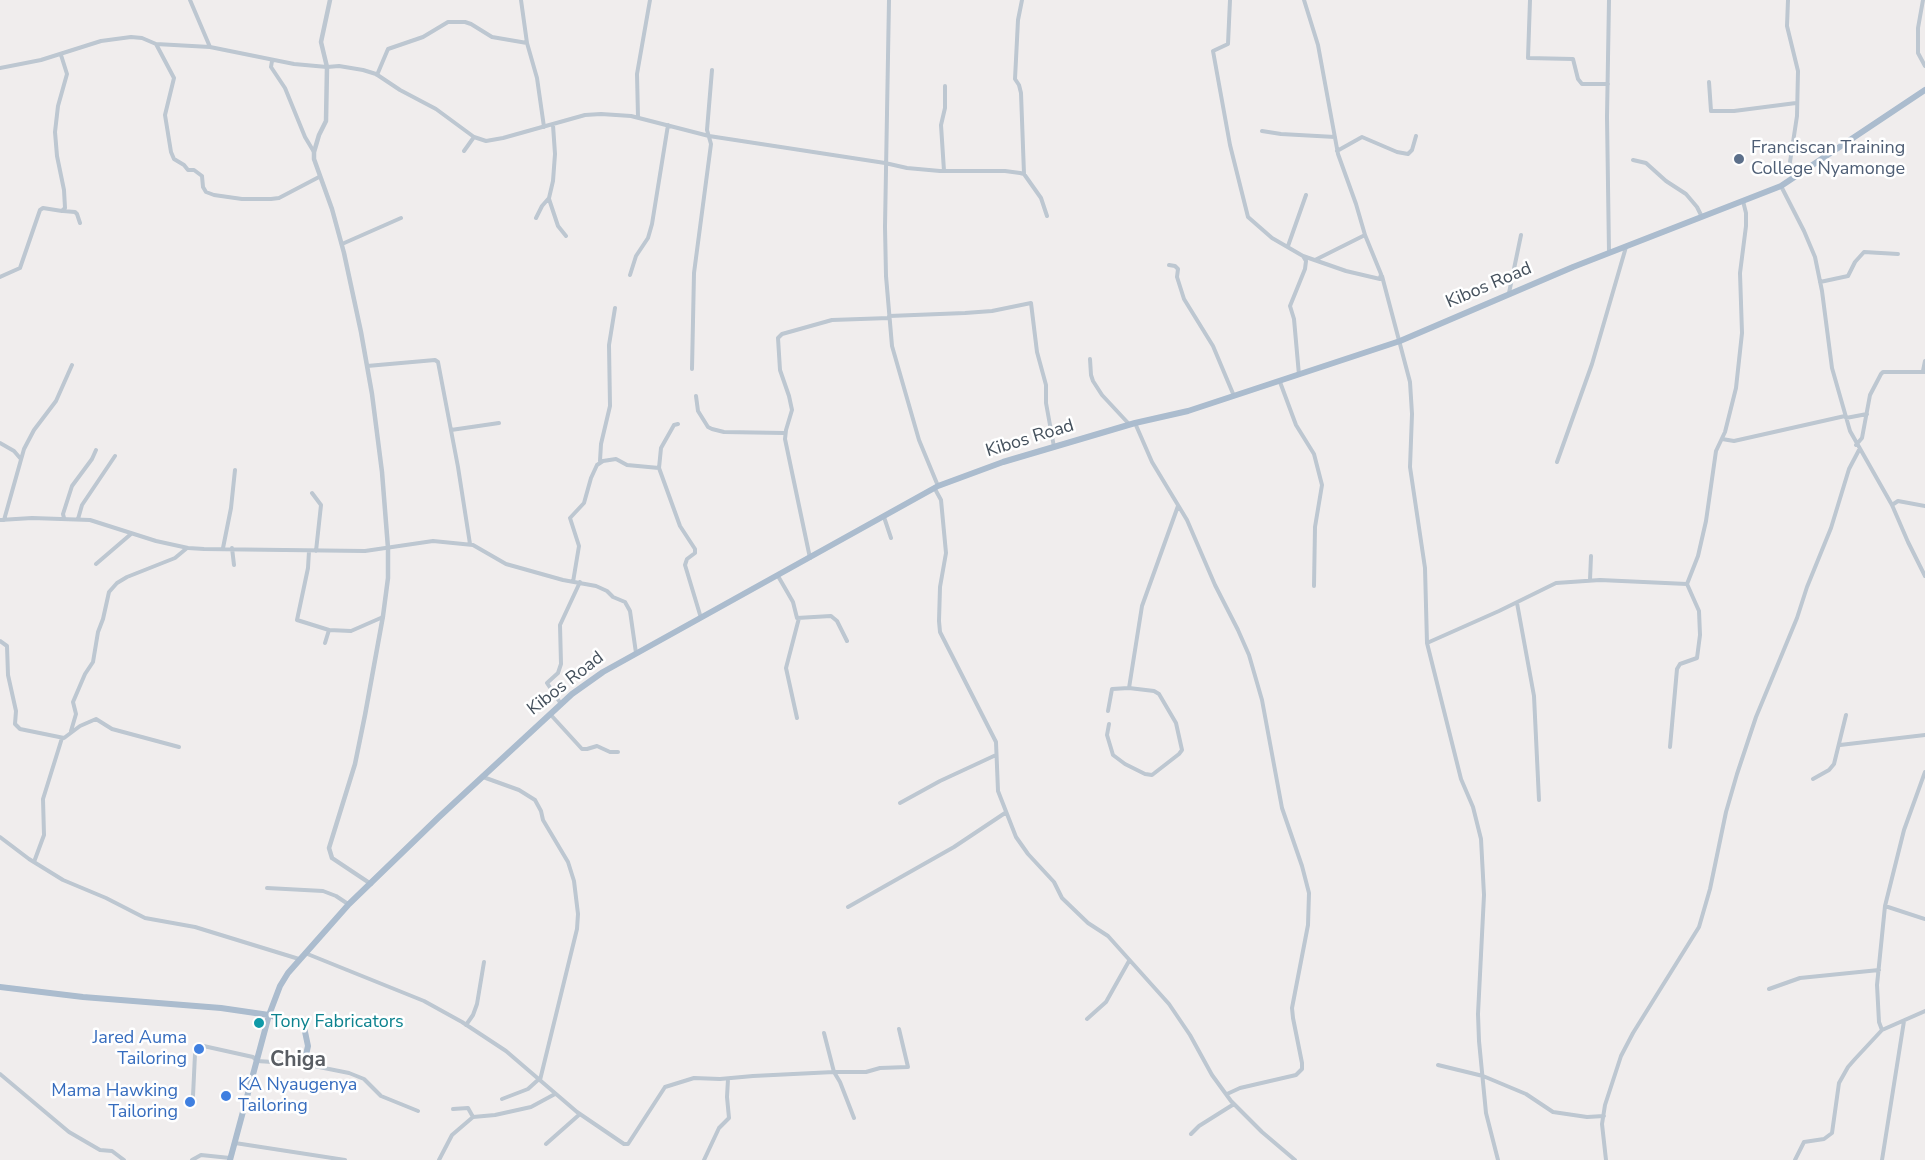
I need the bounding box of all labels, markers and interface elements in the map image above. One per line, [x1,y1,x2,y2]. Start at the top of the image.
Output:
place label: Franciscan Training College Nyamonge [1751,138,1905,180]
marker: Franciscan Training College Nyamonge [1732,152,1746,166]
street label: Kibos Road [1443,258,1535,314]
street label: Kibos Road [983,415,1077,463]
street label: Kibos Road [523,647,609,721]
place label: Tony Fabricators [271,1012,404,1034]
marker: Tony Fabricators [252,1016,266,1030]
place label: Jared Auma Tailoring [92,1028,187,1070]
marker: Jared Auma Tailoring [192,1042,206,1056]
district label: Chiga [270,1048,326,1074]
place label: KA Nyaugenya Tailoring [238,1075,357,1118]
place label: Mama Hawking Tailoring [51,1081,178,1124]
marker: KA Nyaugenya Tailoring [219,1089,233,1103]
marker: Mama Hawking Tailoring [183,1095,197,1109]

